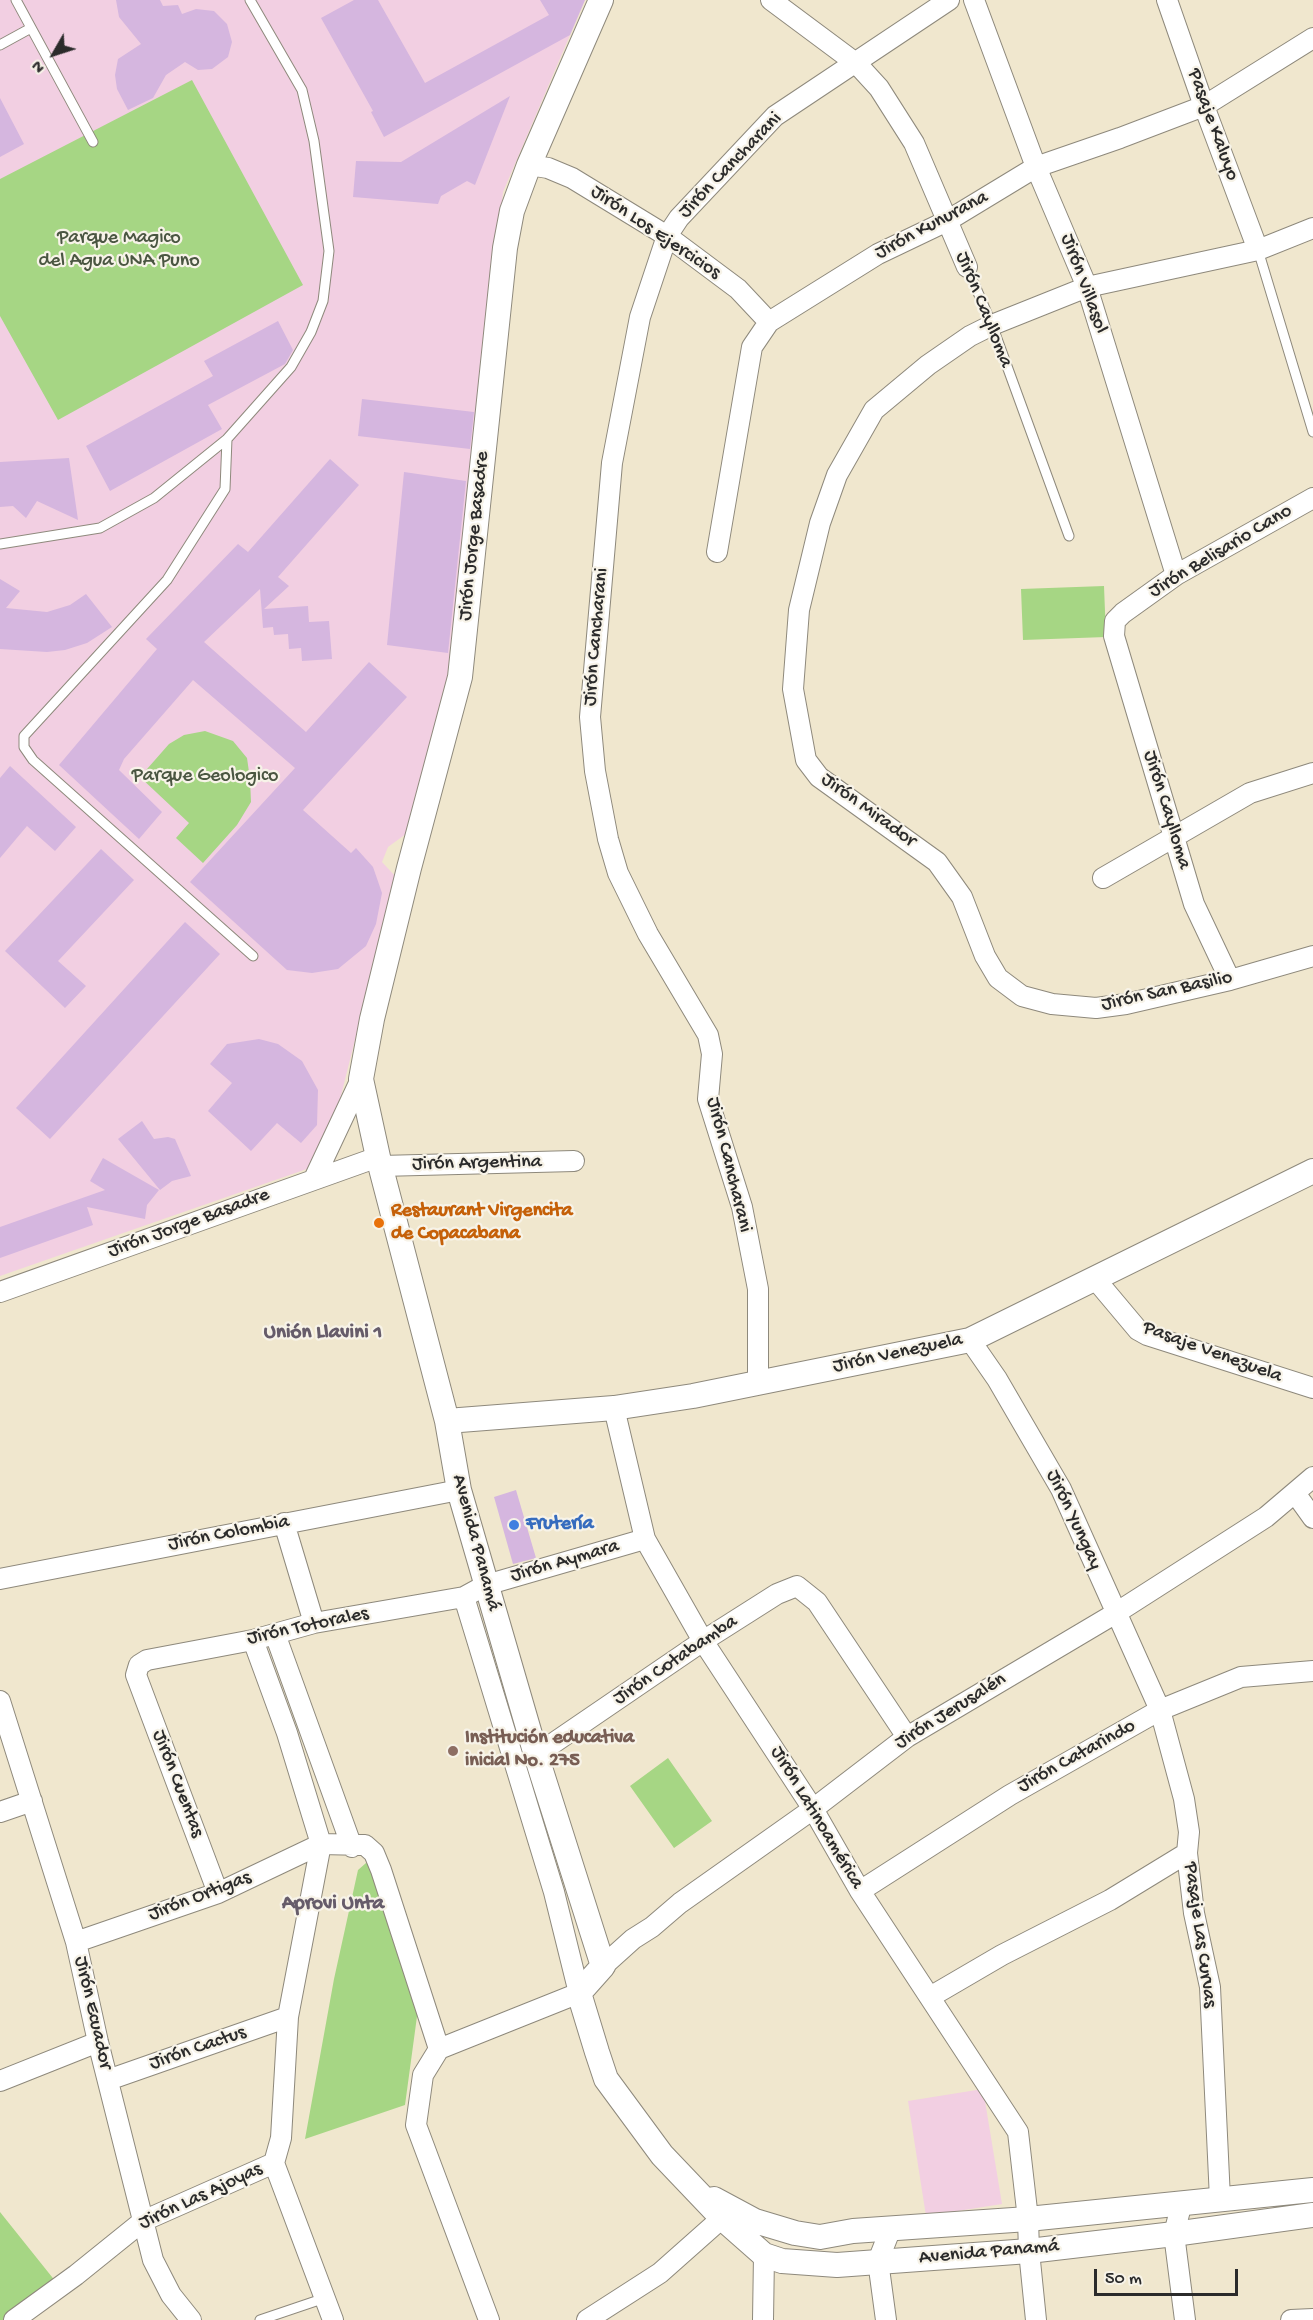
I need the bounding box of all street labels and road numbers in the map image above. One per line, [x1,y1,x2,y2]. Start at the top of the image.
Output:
street label: Pasaje Kaluyo [1181,66,1243,184]
street label: Jirón Cancharani [674,108,788,224]
street label: Jirón Los Ejercicios [585,181,725,285]
street label: Jirón Kunurana [871,186,993,266]
street label: Jirón Villasol [1054,231,1112,337]
street label: Jirón Caylloma [949,249,1017,371]
street label: Jirón Jorge Basadre [454,450,496,622]
street label: Jirón Belisario Cano [1145,500,1297,604]
street label: Jirón Cancharani [579,567,615,707]
street label: Jirón Caylloma [1137,748,1195,872]
street label: Jirón Mirador [816,768,920,854]
street label: Jirón San Basilio [1099,966,1235,1018]
street label: Jirón Cancharani [700,1095,756,1235]
street label: Jirón Argentina [412,1151,542,1177]
street label: Jirón Jorge Basadre [105,1184,273,1264]
street label: Pasaje Venezuela [1139,1317,1285,1389]
street label: Jirón Venezuela [831,1329,965,1379]
street label: Jirón Yungay [1039,1466,1107,1574]
street label: Avenida Panamá [445,1472,505,1614]
street label: Jirón Colombia [166,1511,292,1557]
street label: Jirón Aymara [508,1535,622,1589]
street label: Jirón Totorales [245,1602,371,1652]
street label: Jirón Cotabamba [609,1611,743,1711]
street label: Jirón Jerusalén [891,1668,1011,1756]
street label: Jirón Catarindo [1014,1715,1140,1799]
street label: Jirón Cuentas [145,1727,209,1841]
street label: Jirón Latinoamérica [764,1742,868,1894]
street label: Pasaje Las Curvas [1177,1861,1221,2009]
street label: Jirón Ortigas [145,1866,255,1928]
street label: Jirón Ecuador [67,1954,117,2072]
street label: Jirón Cactus [147,2021,249,2077]
street label: Jirón Las Ajoyas [135,2158,267,2236]
street label: Avenida Panamá [918,2235,1060,2271]

